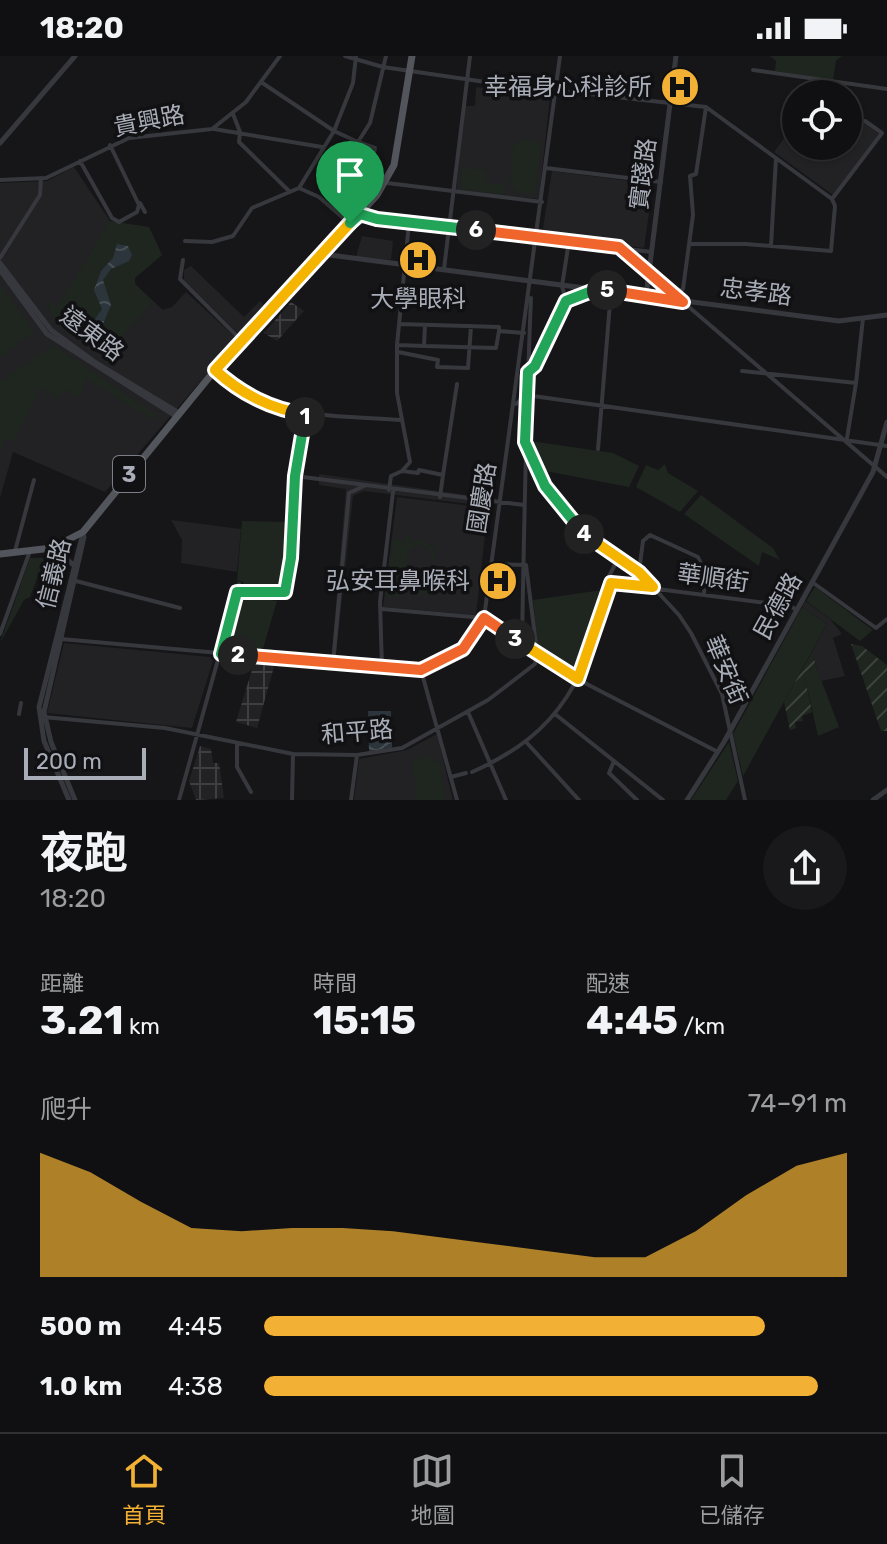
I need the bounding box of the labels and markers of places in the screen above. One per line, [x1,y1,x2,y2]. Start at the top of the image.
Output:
hospital icon: 幸福身心科診所 [659,66,701,108]
place label: 幸福身心科診所 [484,73,652,101]
pin [316,141,384,223]
pin: 6 [456,210,496,250]
hospital icon: 大學眼科 [397,239,439,281]
pin: 5 [587,270,627,310]
place label: 大學眼科 [370,285,466,313]
pin: 1 [285,397,325,437]
pin: 4 [564,514,604,554]
hospital icon: 弘安耳鼻喉科 [477,560,519,602]
place label: 弘安耳鼻喉科 [326,567,470,595]
pin: 3 [495,619,535,659]
pin: 2 [218,635,258,675]

